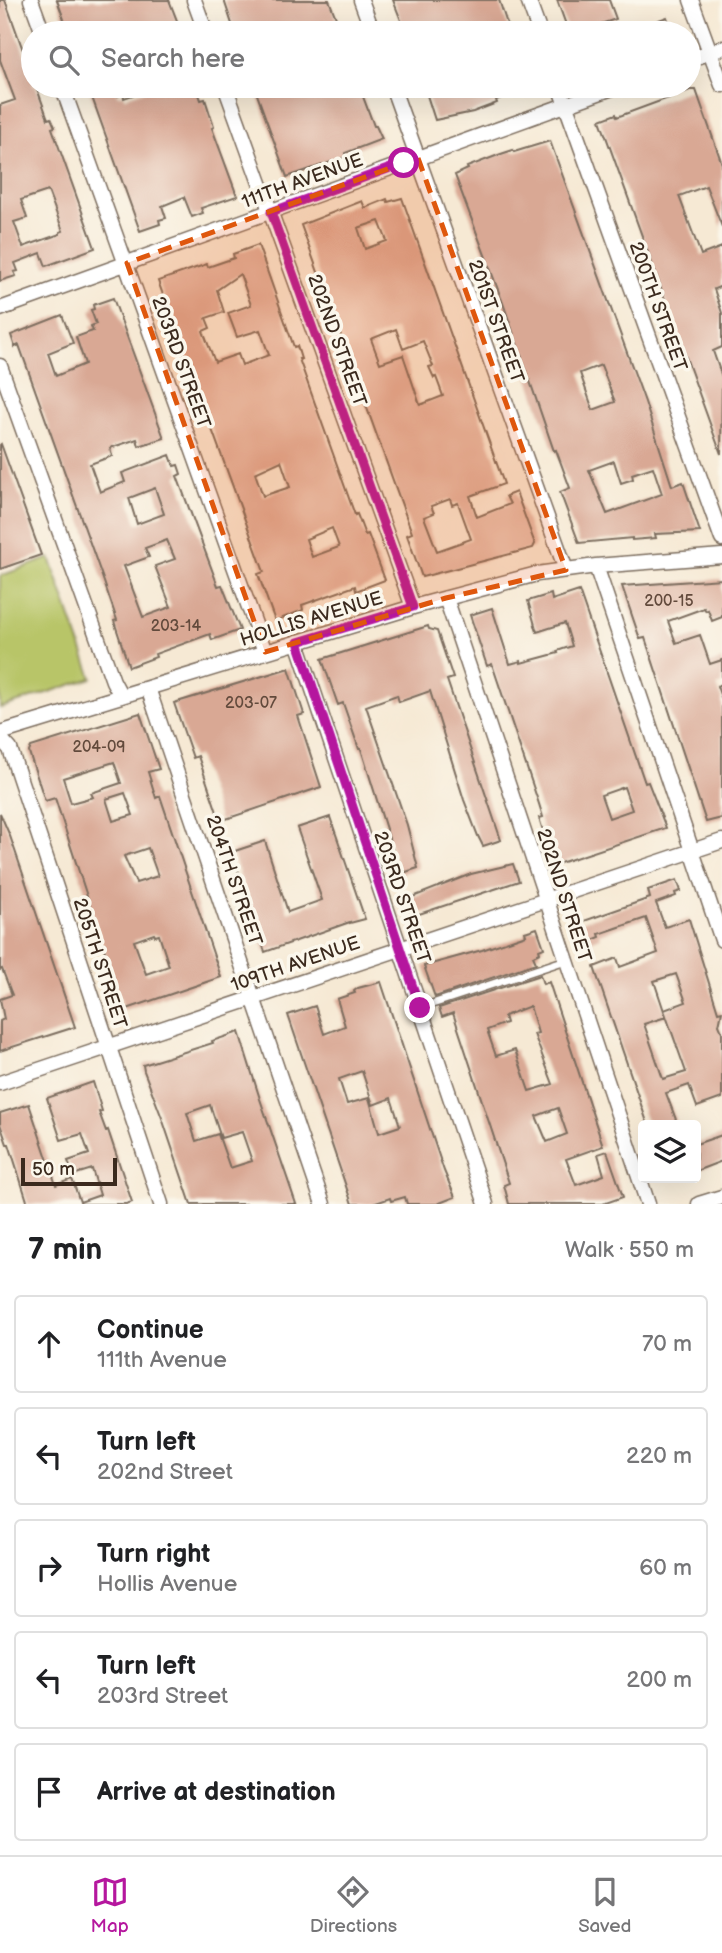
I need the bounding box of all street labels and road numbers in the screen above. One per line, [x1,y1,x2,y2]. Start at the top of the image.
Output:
street label: 111TH AVENUE [239,149,366,214]
street label: 200TH STREET [623,239,692,375]
street label: 201ST STREET [463,257,529,387]
street label: 202ND STREET [302,271,371,410]
street label: 203RD STREET [146,293,215,432]
street label: HOLLIS AVENUE [237,587,385,652]
street label: 204TH STREET [200,812,267,949]
street label: 202ND STREET [531,826,596,966]
street label: 203RD STREET [368,828,435,967]
street label: 205TH STREET [68,895,132,1032]
street label: 109TH AVENUE [228,932,363,997]

